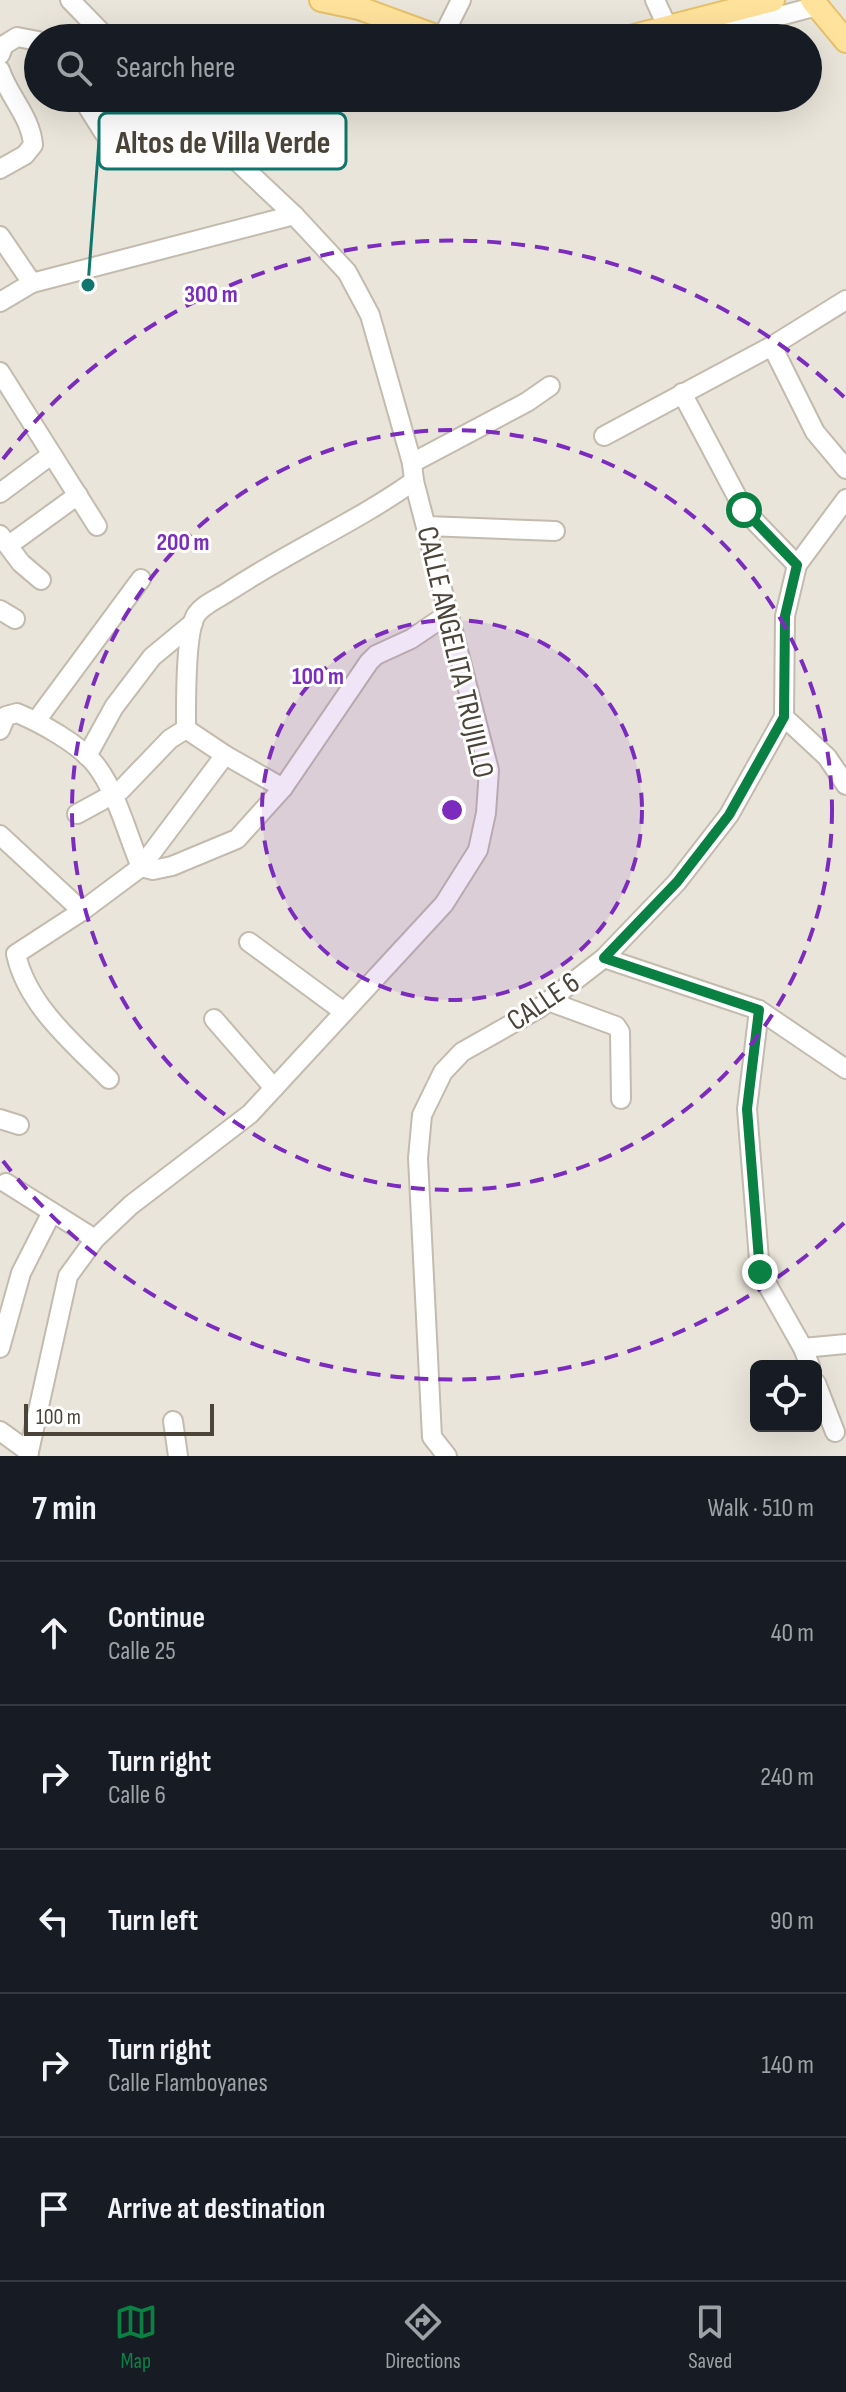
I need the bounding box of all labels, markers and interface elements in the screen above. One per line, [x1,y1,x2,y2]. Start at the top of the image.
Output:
search box [24,24,822,112]
icon: search [52,46,96,90]
text: Search here [116,50,235,86]
callout: Altos de Villa Verde [99,113,346,169]
text: Altos de Villa Verde [115,124,330,163]
text: 300 m [184,280,238,309]
route start [726,492,762,528]
street label: CALLE ANGELITA TRUJILLO [409,523,501,782]
text: 200 m [156,528,210,557]
text: 100 m [292,662,344,691]
centre of rings [438,796,466,824]
street label: CALLE 6 [500,965,587,1039]
route end [742,1254,778,1290]
map controls [750,1360,822,1432]
button: locate [750,1360,822,1432]
scale bar [24,1400,214,1436]
text: 100 m [36,1404,81,1431]
text: 7 min [32,1488,97,1529]
text: Walk · 510 m [708,1493,814,1524]
text: Continue [108,1600,205,1636]
icon: ahead [32,1611,76,1655]
text: 40 m [771,1618,814,1649]
text: Calle 25 [108,1636,176,1667]
text: Turn right [108,1744,211,1780]
icon: right [32,1755,76,1799]
text: 240 m [760,1762,814,1793]
text: Calle 6 [108,1780,166,1811]
icon: left [32,1899,76,1943]
text: Turn left [108,1903,198,1939]
text: 90 m [770,1906,814,1937]
text: Turn right [108,2032,211,2068]
icon: right [32,2043,76,2087]
text: 140 m [762,2050,814,2081]
text: Calle Flamboyanes [108,2068,268,2099]
icon: arrive [32,2187,76,2231]
text: Arrive at destination [108,2191,325,2227]
tab: Map [114,2300,158,2375]
tab: Directions [385,2300,461,2375]
tab: Saved [688,2300,732,2375]

